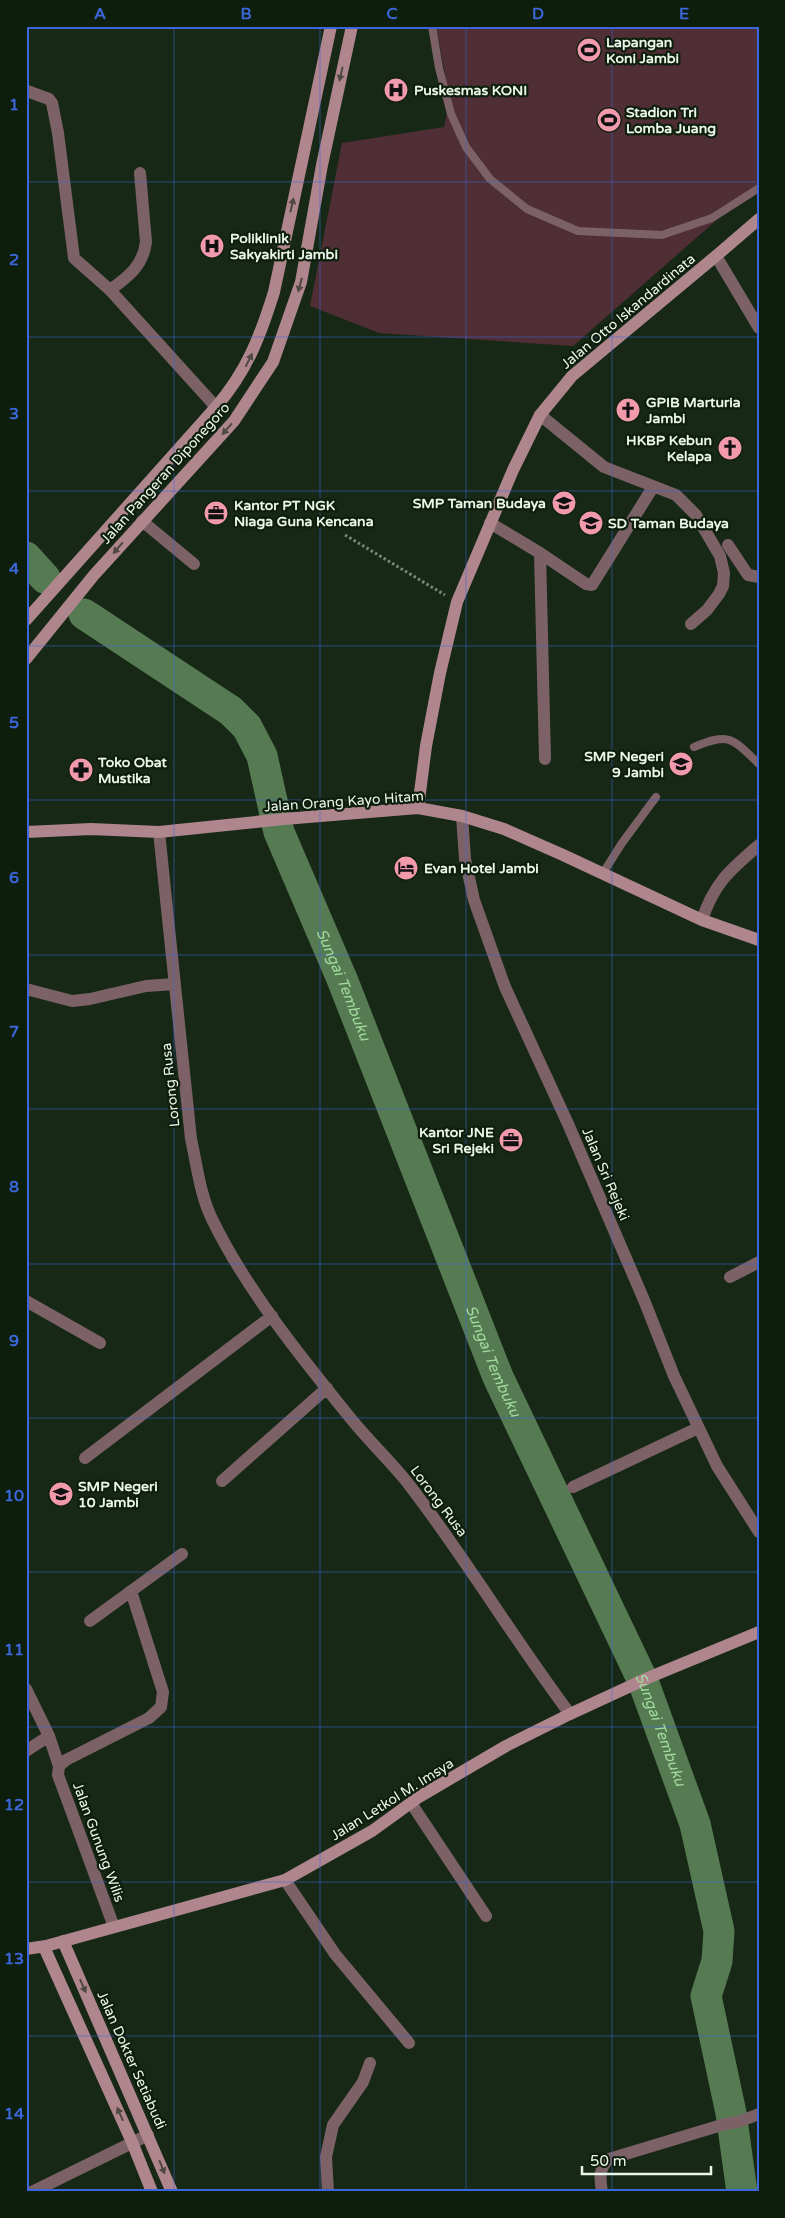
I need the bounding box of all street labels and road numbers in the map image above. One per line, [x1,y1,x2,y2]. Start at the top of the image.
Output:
street label: Jalan Otto Iskandardinata [558,250,699,373]
street label: Jalan Pangeran Diponegoro [97,399,233,547]
street label: Jalan Orang Kayo Hitam [264,787,424,816]
street label: Lorong Rusa [158,1042,183,1128]
street label: Jalan Sri Rejeki [578,1125,633,1223]
street label: Lorong Rusa [406,1463,471,1540]
street label: Jalan Letkol M. Imsya [328,1755,457,1844]
street label: Jalan Gunung Wilis [69,1780,128,1905]
street label: Jalan Dokter Setiabudi [93,1988,170,2132]

